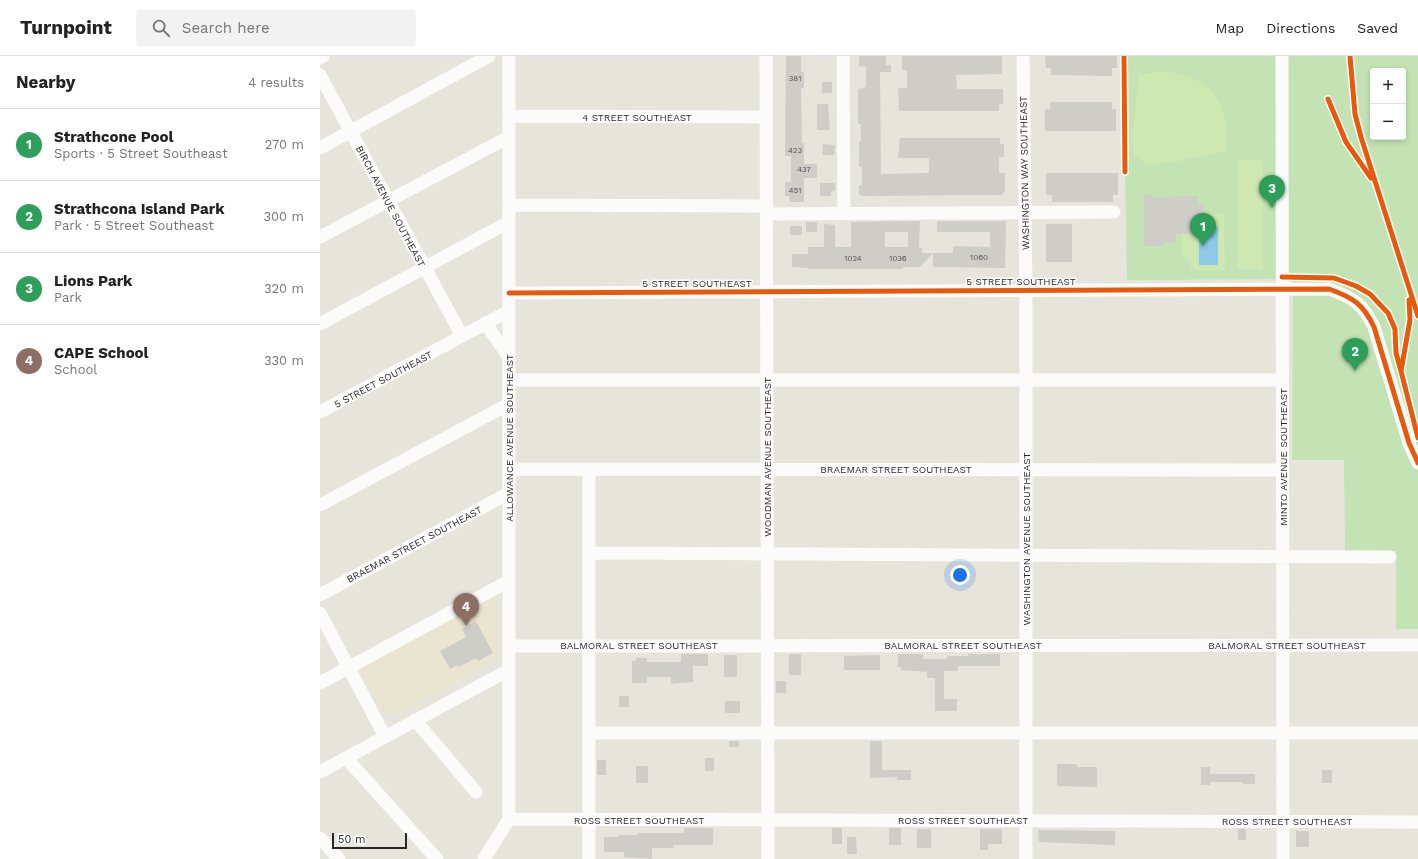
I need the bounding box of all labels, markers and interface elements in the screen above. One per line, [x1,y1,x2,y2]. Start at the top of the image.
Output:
search box [136,10,416,46]
text: Turnpoint [20,16,112,39]
icon: search [150,17,172,39]
text: Search here [182,19,270,37]
text: Map [1216,20,1244,36]
text: Directions [1266,20,1335,36]
text: Saved [1357,20,1398,36]
map controls [1370,68,1406,140]
button: + [1370,68,1406,104]
text: Nearby [16,72,75,92]
house number: 381 [789,74,801,83]
text: 4 results [248,75,304,90]
street label: WASHINGTON WAY SOUTHEAST [1018,96,1031,250]
button: − [1370,104,1406,140]
street label: 4 STREET SOUTHEAST [582,112,692,123]
text: Strathcone Pool [54,128,173,146]
text: 1 [26,137,32,152]
text: 270 m [265,137,304,152]
street label: BIRCH AVENUE SOUTHEAST [354,144,427,269]
text: Sports · 5 Street Southeast [54,146,228,161]
house number: 423 [788,146,802,155]
house number: 437 [797,165,811,174]
pin: 3 [1259,175,1285,208]
house number: 451 [789,186,801,195]
text: Strathcona Island Park [54,200,225,218]
text: 2 [25,209,33,224]
text: 300 m [263,209,304,224]
pin: 1 [1190,213,1216,246]
text: Park · 5 Street Southeast [54,218,214,233]
house number: 1060 [970,253,988,262]
house number: 1024 [844,254,862,263]
house number: 1036 [889,254,907,263]
text: Lions Park [54,272,132,290]
street label: 5 STREET SOUTHEAST [966,276,1076,287]
street label: 5 STREET SOUTHEAST [642,278,752,289]
text: 3 [25,281,33,296]
text: 320 m [264,281,304,296]
text: Park [54,290,82,305]
pin: 2 [1342,338,1368,371]
text: CAPE School [54,344,149,362]
street label: 5 STREET SOUTHEAST [332,349,434,410]
text: 4 [25,353,33,368]
text: 330 m [264,353,304,368]
street label: ALLOWANCE AVENUE SOUTHEAST [504,354,515,522]
text: School [54,362,97,377]
street label: WOODMAN AVENUE SOUTHEAST [762,377,773,537]
street label: MINTO AVENUE SOUTHEAST [1278,388,1289,526]
street label: WASHINGTON AVENUE SOUTHEAST [1021,452,1032,626]
street label: BRAEMAR STREET SOUTHEAST [820,464,972,475]
street label: BRAEMAR STREET SOUTHEAST [345,504,484,585]
your location [950,565,970,585]
pin: 4 [453,593,479,626]
street label: BALMORAL STREET SOUTHEAST [560,640,718,651]
street label: BALMORAL STREET SOUTHEAST [884,640,1042,651]
street label: BALMORAL STREET SOUTHEAST [1208,640,1366,651]
street label: ROSS STREET SOUTHEAST [574,815,704,826]
street label: ROSS STREET SOUTHEAST [898,815,1028,826]
street label: ROSS STREET SOUTHEAST [1222,816,1352,827]
scale bar [332,831,407,850]
text: 50 m [338,833,365,846]

